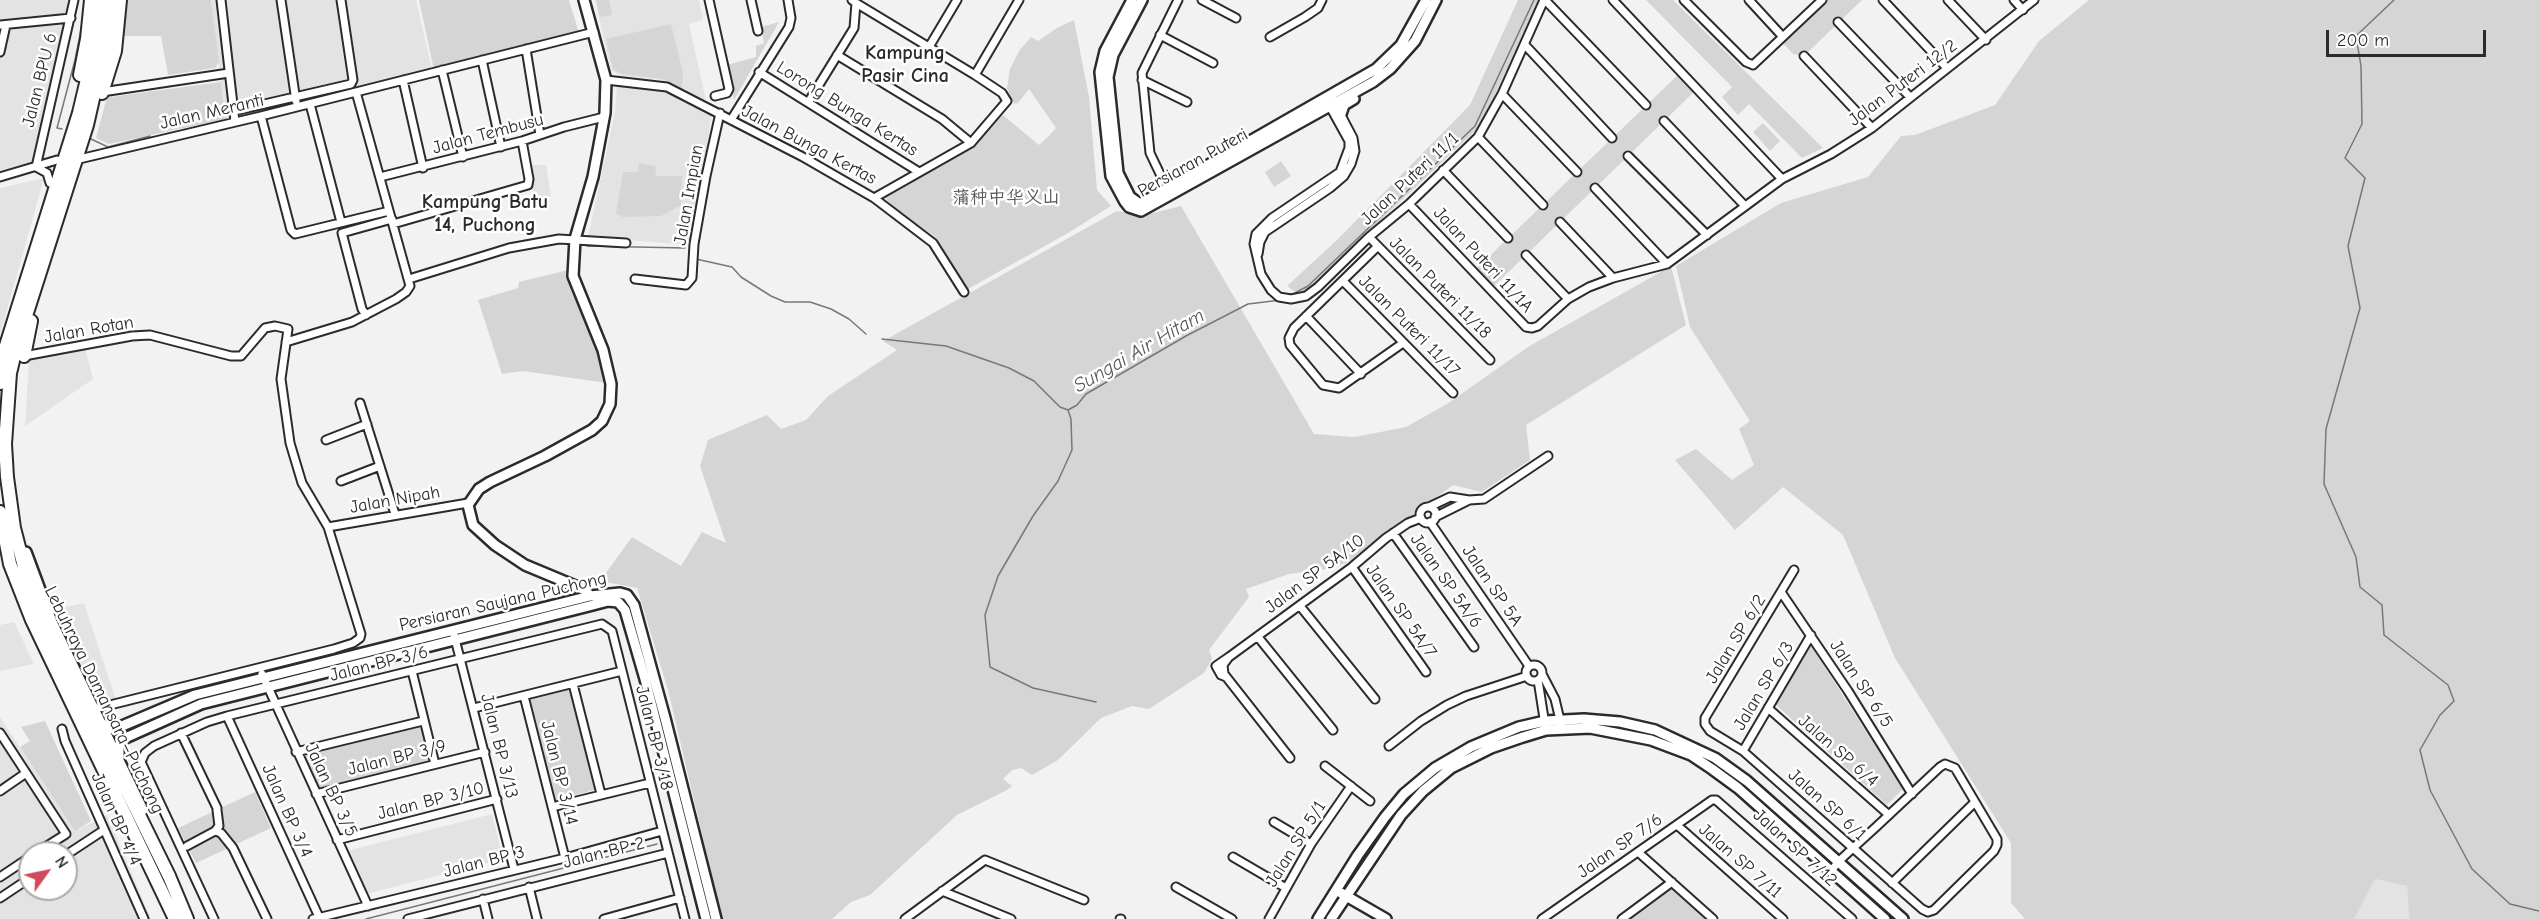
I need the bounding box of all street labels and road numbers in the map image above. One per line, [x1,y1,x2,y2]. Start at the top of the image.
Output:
street label: Jalan BPU 6 [18,31,62,129]
street label: Jalan Puteri 12/2 [1844,35,1962,131]
street label: Lorong Bunga Kertas [772,57,922,161]
street label: Jalan Meranti [158,90,266,134]
street label: Jalan Bunga Kertas [738,100,880,190]
street label: Jalan Tembusu [430,109,546,159]
street label: Persiaran Puteri [1134,124,1252,202]
street label: Jalan Puteri 11/1 [1357,128,1463,230]
street label: Jalan Impian [670,143,708,247]
street label: Jalan Puteri 11/1A [1429,203,1537,317]
street label: Jalan Puteri 11/18 [1384,232,1496,344]
street label: Jalan Puteri 11/17 [1354,271,1464,381]
street label: Jalan Rotan [43,312,135,348]
street label: Jalan Nipah [348,481,442,519]
street label: Jalan SP 5A/10 [1261,530,1369,618]
street label: Jalan SP 5A/6 [1405,530,1487,632]
street label: Jalan SP 5A [1457,541,1527,631]
street label: Jalan SP 5A/7 [1361,560,1441,662]
street label: Persiaran Saujana Puchong [397,568,609,636]
street label: Lebuhraya Damansara–Puchong [39,583,169,817]
street label: Jalan SP 6/2 [1701,591,1771,687]
street label: Jalan SP 6/5 [1825,636,1897,732]
street label: Jalan SP 6/3 [1729,638,1799,734]
street label: Jalan BP 3/6 [328,641,430,687]
street label: Jalan BP 3/18 [631,683,677,793]
street label: Jalan BP 3/13 [476,691,522,801]
street label: Jalan SP 6/4 [1794,710,1882,792]
street label: Jalan BP 3/14 [536,719,582,827]
street label: Jalan BP 3/9 [346,735,448,781]
street label: Jalan BP 3/5 [300,740,362,840]
street label: Jalan BP 3/4 [257,761,317,861]
street label: Jalan SP 6/1 [1784,764,1870,846]
street label: Jalan BP 4/4 [86,769,146,869]
street label: Jalan BP 3/10 [376,777,486,825]
street label: Jalan SP 5/1 [1261,797,1331,891]
street label: Jalan SP 7/12 [1749,805,1841,891]
street label: Jalan SP 7/6 [1573,809,1667,883]
street label: Jalan SP 7/11 [1694,819,1786,903]
street label: Jalan BP 2 [561,832,647,874]
street label: Jalan BP 3 [441,841,527,883]

